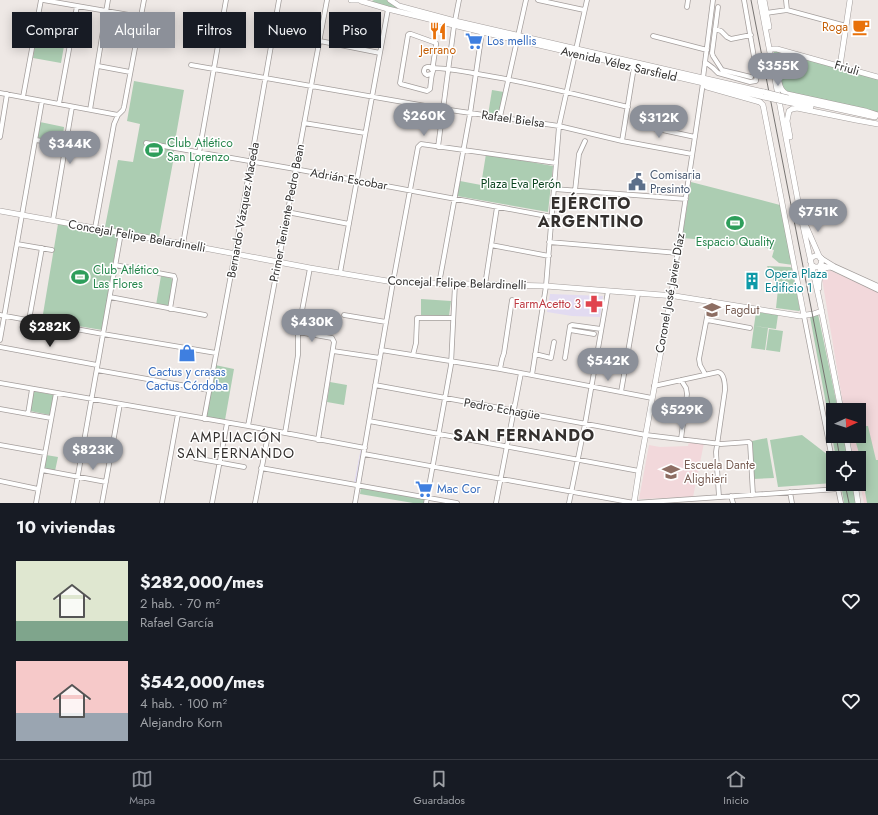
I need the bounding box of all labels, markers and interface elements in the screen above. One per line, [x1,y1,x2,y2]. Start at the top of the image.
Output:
chip: Comprar [12,12,92,48]
chip: Alquilar [100,12,175,48]
chip: Filtros [183,12,246,48]
chip: Nuevo [254,12,321,48]
chip: Piso [329,12,381,48]
cafe icon: Roga [851,17,871,37]
place label: Roga [822,18,848,36]
restaurant icon: Jerrano [428,21,448,41]
supermarket icon: Los mellis [464,31,484,51]
place label: Los mellis [487,32,537,50]
place label: Jerrano [418,41,456,59]
street label: Avenida Vélez Sarsfield [559,42,679,86]
pin: $355K [750,53,806,87]
text: $355K [757,56,799,75]
street label: Friuli [832,56,862,80]
pin: $260K [396,103,452,137]
pin: $312K [631,105,687,139]
text: $260K [402,106,446,125]
street label: Rafael Bielsa [480,106,546,132]
text: $312K [639,108,679,127]
pin: $344K [42,131,98,165]
text: $344K [48,134,92,153]
place label: Club Atlético San Lorenzo [167,134,233,166]
sports icon: Club Atlético San Lorenzo [144,140,164,160]
street label: Bernardo Vázquez Maceda [222,140,264,279]
street label: Primer Teniente Pedro Bean [265,142,309,284]
street label: Adrián Escobar [309,163,390,195]
place label: Comisaria Presinto [650,166,701,198]
public building icon: Comisaria Presinto [627,172,647,192]
park label: Plaza Eva Perón [481,175,561,193]
district label: EJÉRCITO ARGENTINO [537,192,644,233]
pin: $751K [790,199,846,233]
text: $751K [798,202,838,221]
sports icon: Espacio Quality [725,213,745,233]
street label: Concejal Felipe Belardinelli [67,215,207,257]
street label: Coronel José Javier Díaz [651,231,690,354]
place label: Espacio Quality [696,233,775,251]
place label: Club Atlético Las Flores [93,261,159,293]
place label: Opera Plaza Edificio 1 [765,265,828,297]
sports icon: Club Atlético Las Flores [70,267,90,287]
building icon: Opera Plaza Edificio 1 [742,271,762,291]
street label: Concejal Felipe Belardinelli [387,272,527,294]
pharmacy icon: FarmAcetto 3 [584,294,604,314]
place label: FarmAcetto 3 [514,295,581,313]
school or university icon: Fagdut [702,300,722,320]
place label: Fagdut [725,301,759,319]
pin: $430K [284,309,340,343]
text: $430K [291,312,333,331]
pin: $282K [22,314,78,348]
text: $282K [29,317,71,336]
shop icon: Cactus y crasas Cactus Córdoba [177,343,197,363]
pin: $542K [580,348,636,382]
text: $542K [586,351,630,370]
place label: Cactus y crasas Cactus Córdoba [146,363,228,395]
street label: Pedro Echagüe [462,393,542,425]
pin: $529K [654,397,710,431]
text: $529K [661,400,703,419]
north arrow [826,403,866,443]
map controls [826,403,866,491]
district label: SAN FERNANDO [453,424,595,447]
district label: AMPLIACIÓN SAN FERNANDO [177,427,295,463]
pin: $823K [65,437,121,471]
text: $823K [72,440,114,459]
button: locate [826,451,866,491]
place label: Escuela Dante Alighieri [684,456,755,488]
school or university icon: Escuela Dante Alighieri [661,462,681,482]
supermarket icon: Mac Cor [414,479,434,499]
place label: Mac Cor [437,480,482,498]
text: 10 viviendas [16,515,115,539]
icon: filters [840,516,862,538]
text: $282,000/mes [140,570,263,594]
icon: home [48,577,96,625]
icon: heart [840,590,862,612]
text: 2 hab. · 70 m² [140,594,220,613]
text: Rafael García [140,613,214,632]
text: $542,000/mes [140,670,264,694]
icon: home [48,677,96,725]
icon: heart [840,690,862,712]
text: 4 hab. · 100 m² [140,694,227,713]
text: Alejandro Korn [140,713,223,732]
tab: Mapa [129,768,155,808]
tab: Guardados [413,768,465,808]
tab: Inicio [723,768,749,808]

